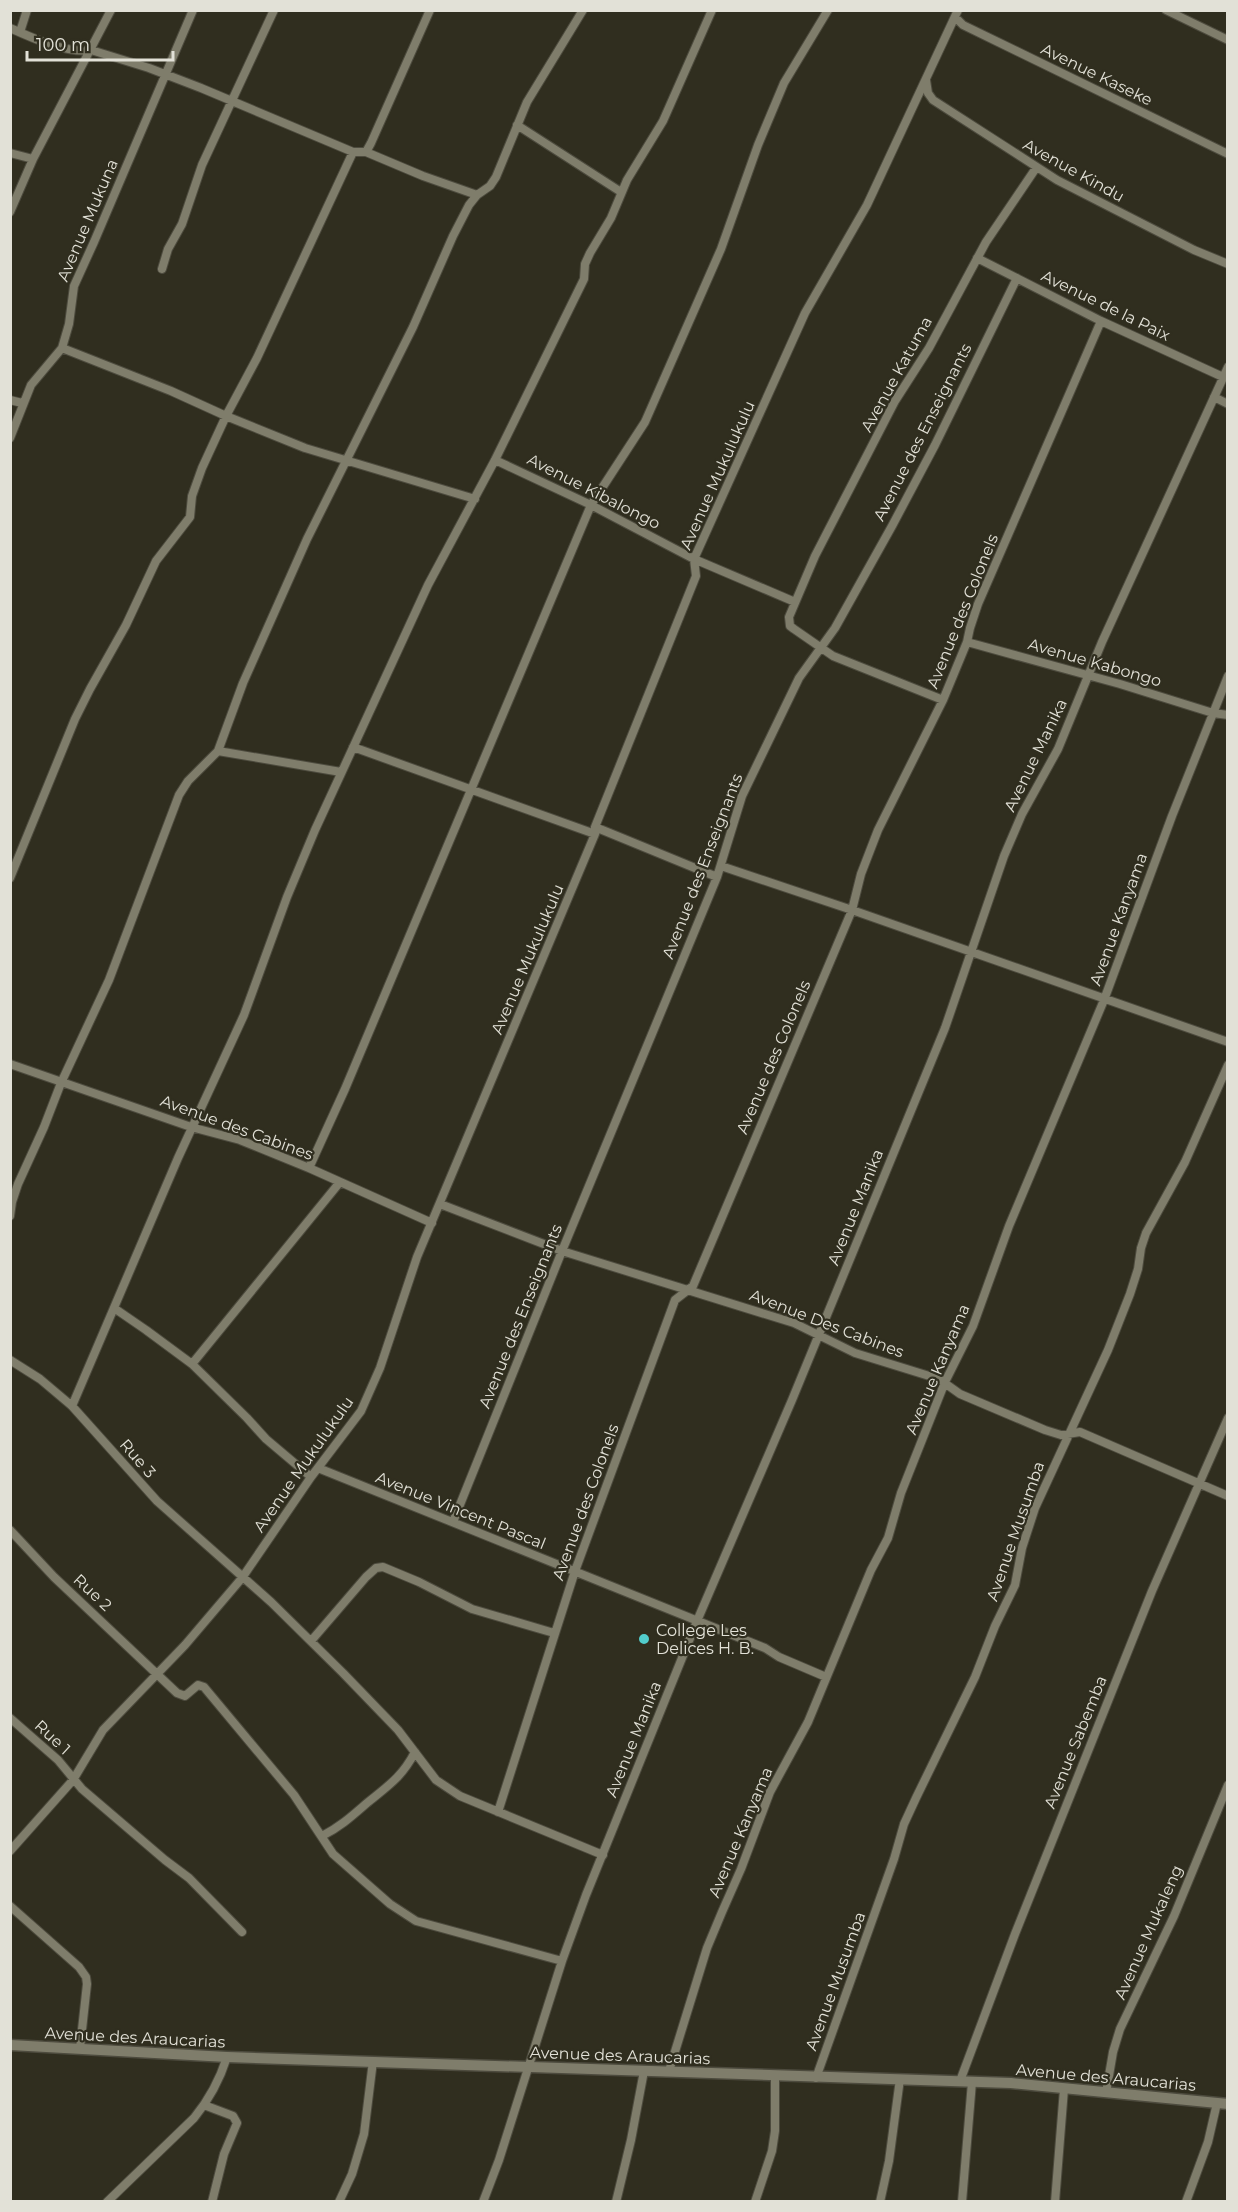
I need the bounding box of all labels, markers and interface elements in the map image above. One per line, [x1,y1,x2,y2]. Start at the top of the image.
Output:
scale bar [27,24,172,62]
text: 100 m [36,34,90,56]
street label: Avenue Kaseke [1038,39,1156,110]
street label: Avenue Kindu [1020,135,1128,206]
street label: Avenue Mukuna [53,156,122,284]
street label: Avenue de la Paix [1038,266,1174,345]
street label: Avenue Katuma [857,313,936,435]
street label: Avenue des Enseignants [869,340,976,524]
street label: Avenue Mukulukulu [676,398,759,553]
street label: Avenue Kibalongo [524,450,663,533]
street label: Avenue des Colonels [923,531,1002,691]
street label: Avenue Kabongo [1026,634,1164,691]
street label: Avenue Manika [1000,696,1071,815]
street label: Avenue des Enseignants [658,771,747,961]
street label: Avenue Kanyama [1086,850,1151,988]
street label: Avenue Mukulukulu [487,881,568,1037]
street label: Avenue des Colonels [732,977,815,1137]
street label: Avenue des Cabines [158,1091,316,1164]
street label: Avenue Manika [824,1146,887,1268]
street label: Avenue des Enseignants [475,1221,566,1411]
street label: Avenue Des Cabines [747,1285,907,1362]
street label: Avenue Kanyama [901,1301,974,1437]
street label: Avenue Mukulukulu [249,1393,357,1536]
street label: Avenue des Colonels [548,1421,623,1583]
street label: Rue 3 [116,1435,160,1482]
street label: Avenue Musumba [983,1459,1048,1603]
street label: Avenue Vincent Pascal [373,1468,549,1553]
street label: Rue 2 [70,1570,116,1615]
place label: College Les Delices H. B. [656,1621,754,1658]
marker: College Les Delices H. B. [637,1632,651,1646]
street label: Avenue Sabemba [1040,1673,1111,1811]
street label: Avenue Manika [602,1678,665,1800]
street label: Rue 1 [31,1716,74,1759]
street label: Avenue Kanyama [704,1764,777,1900]
street label: Avenue Mukaleng [1110,1862,1187,2002]
street label: Avenue Musumba [802,1909,869,2053]
street label: Avenue des Araucarias [44,2023,226,2052]
street label: Avenue des Araucarias [529,2043,711,2068]
street label: Avenue des Araucarias [1015,2060,1197,2095]

